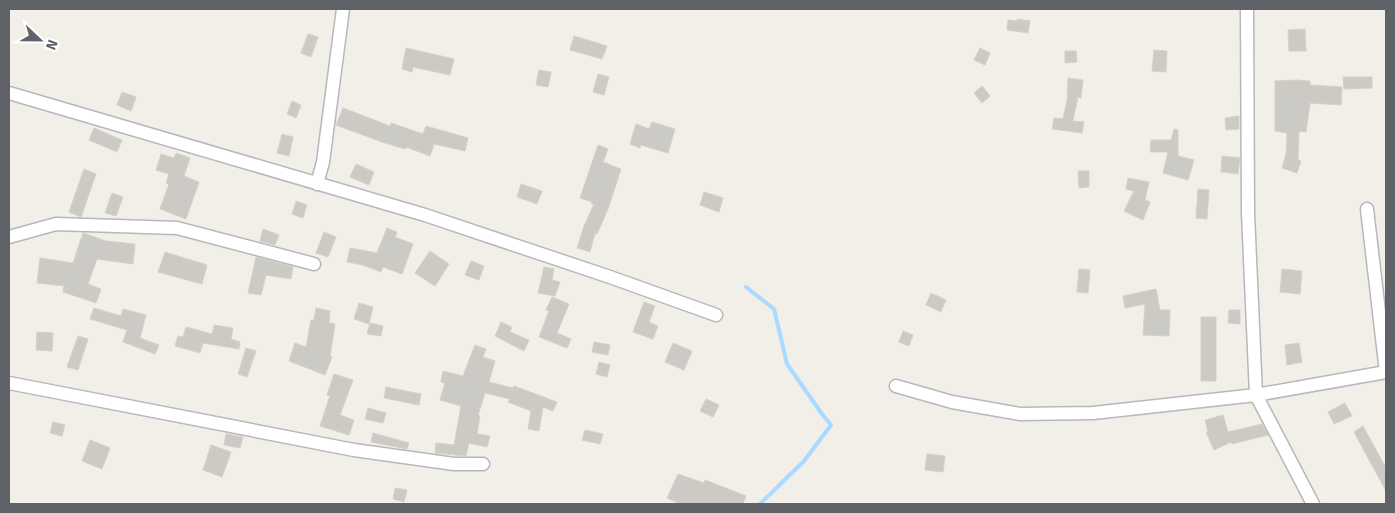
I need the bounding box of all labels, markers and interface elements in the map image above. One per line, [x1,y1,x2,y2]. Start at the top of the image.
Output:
north arrow [15,15,65,65]
text: N [42,37,61,52]

